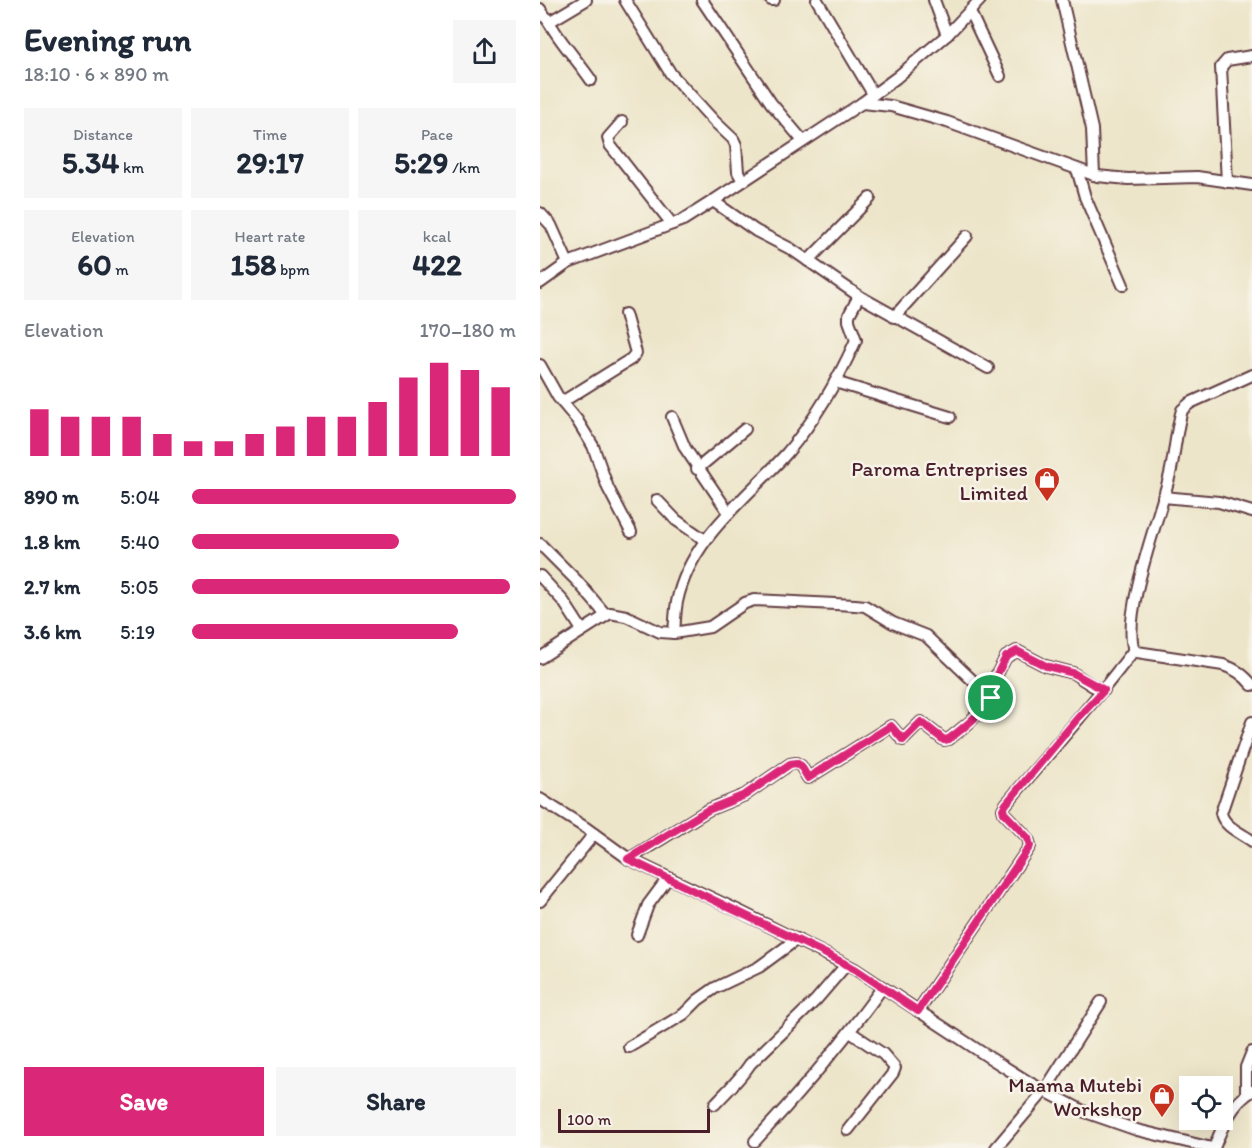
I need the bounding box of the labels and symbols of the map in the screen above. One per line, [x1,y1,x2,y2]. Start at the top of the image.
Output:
place label: Paroma Entreprises Limited [851,456,1029,505]
shop icon: Paroma Entreprises Limited [1032,465,1062,503]
pin [965,672,1016,723]
place label: Maama Mutebi Workshop [1008,1072,1142,1121]
shop icon: Maama Mutebi Workshop [1147,1081,1177,1119]
scale bar [558,1106,710,1134]

